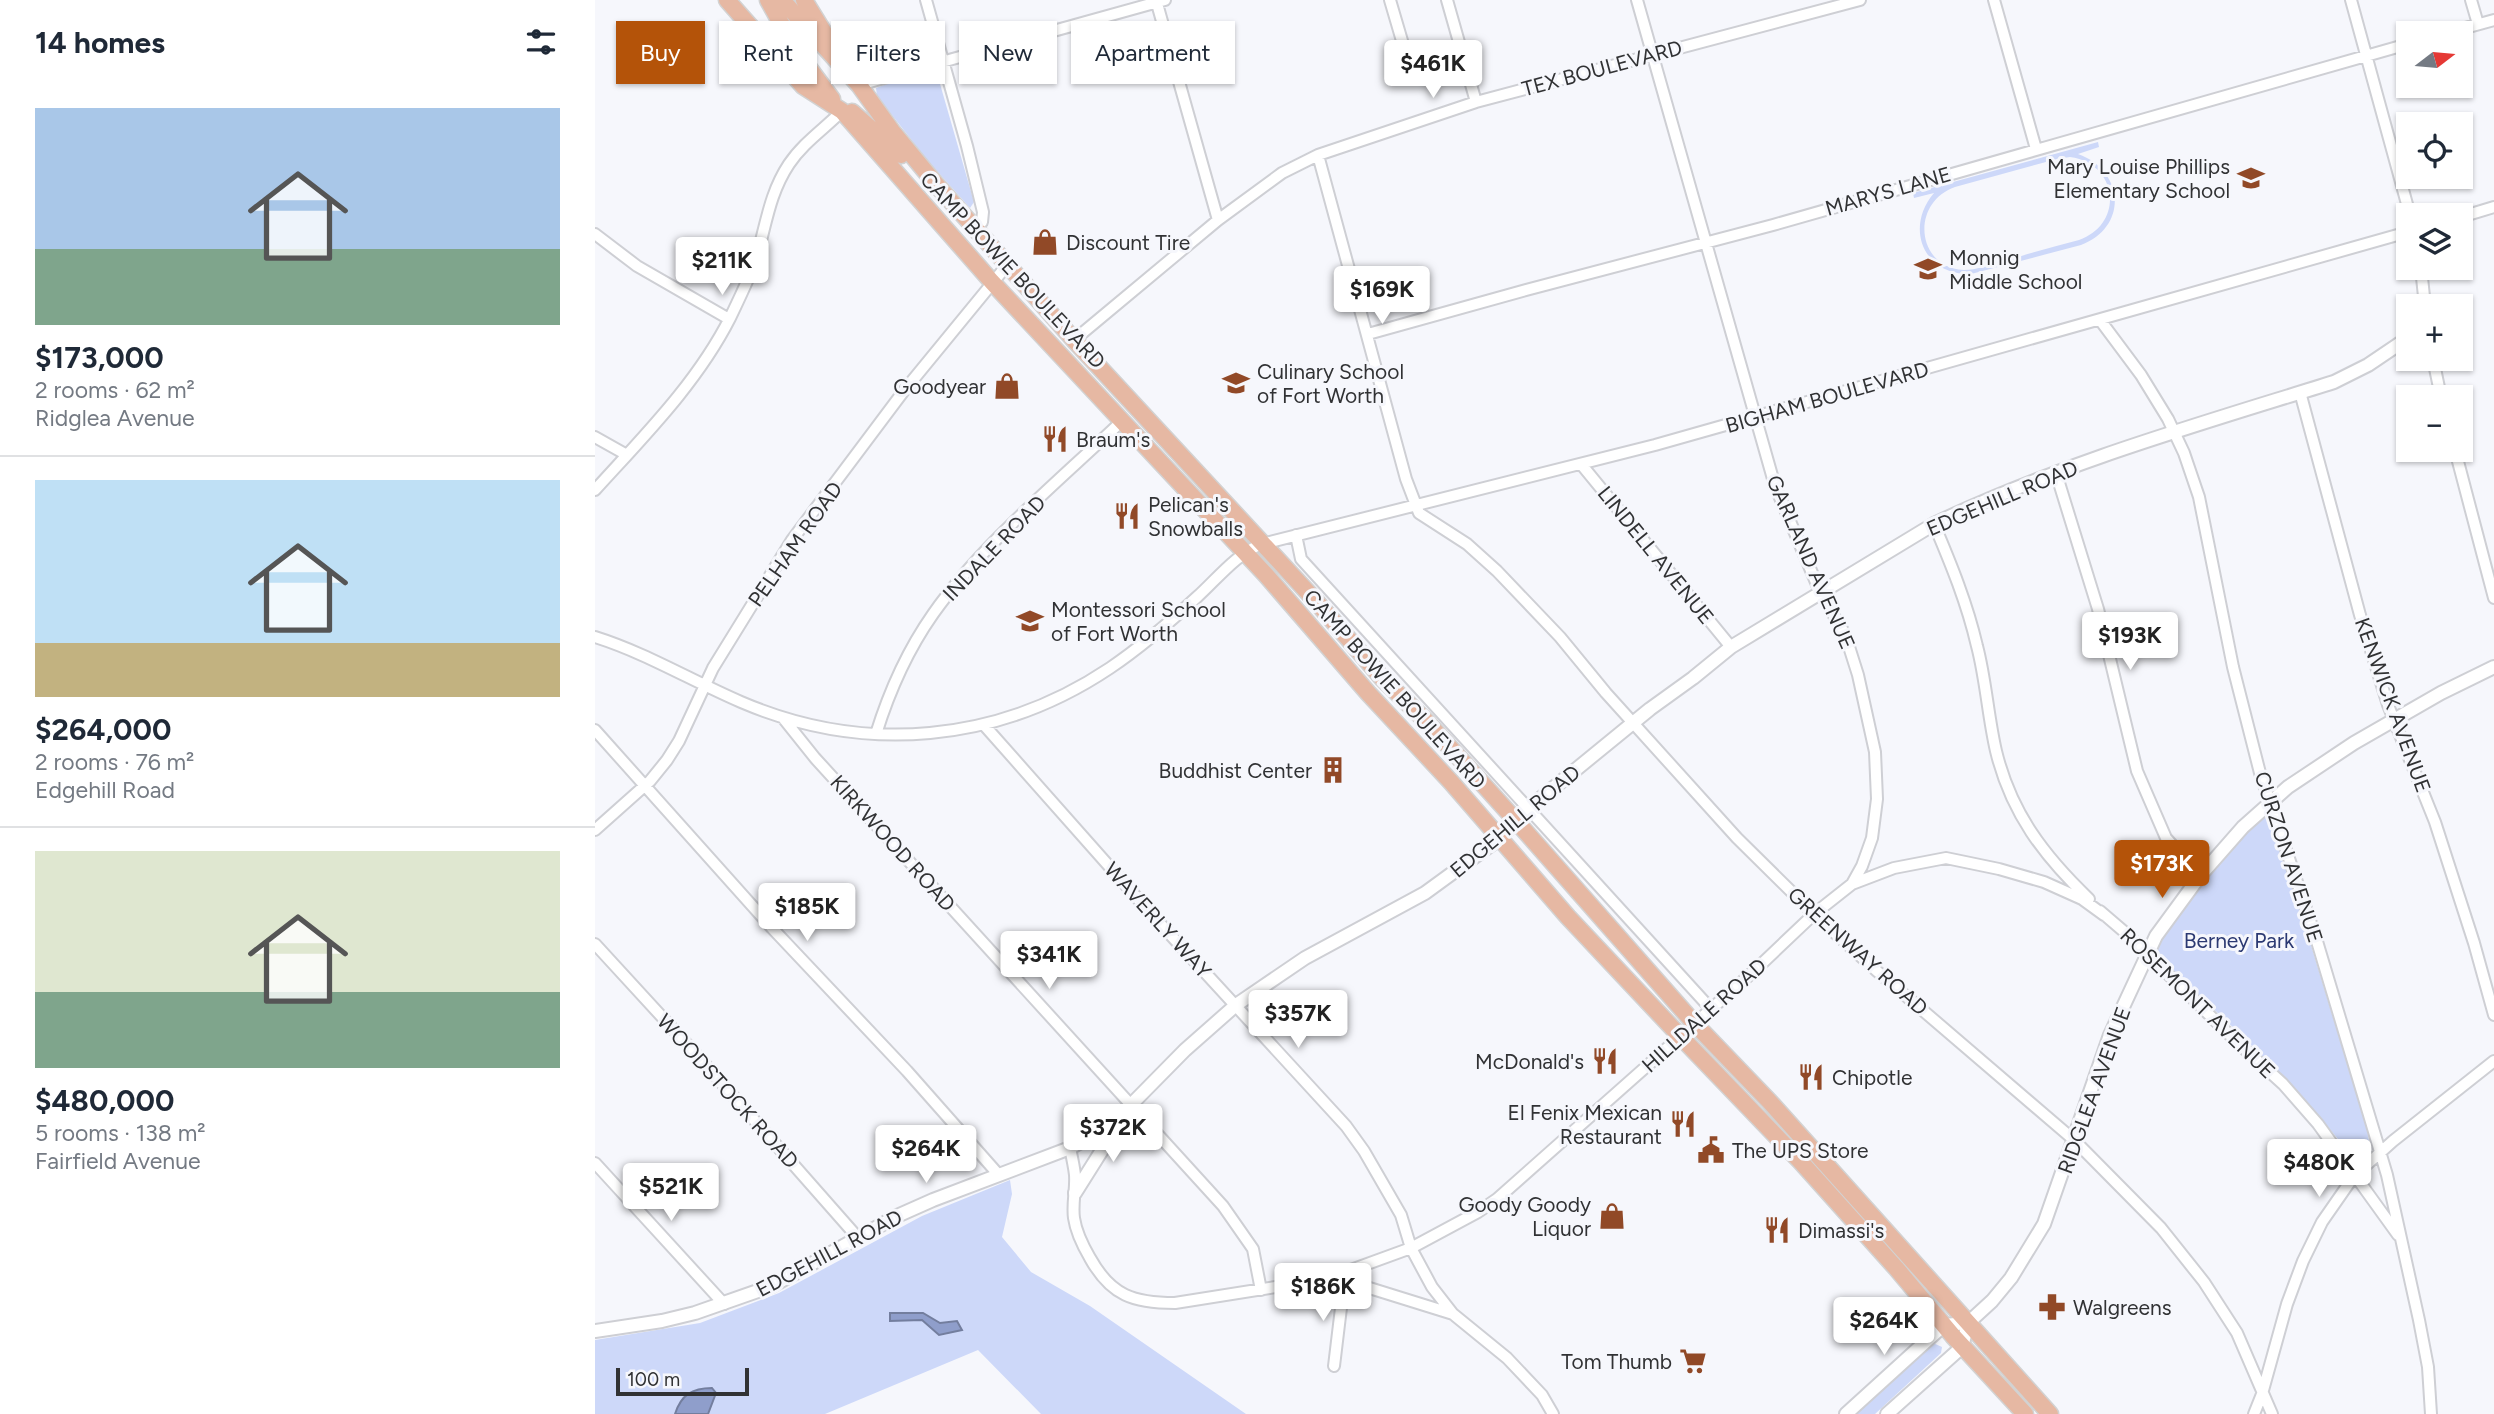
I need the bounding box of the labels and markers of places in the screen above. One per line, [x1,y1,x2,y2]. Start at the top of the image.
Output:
pin: $461K [1384,41,1482,100]
place label: Mary Louise Phillips Elementary School [2047,154,2230,203]
school or university icon: Mary Louise Phillips Elementary School [2236,163,2266,193]
shop icon: Discount Tire [1030,227,1060,257]
place label: Discount Tire [1066,230,1190,255]
pin: $211K [673,238,771,297]
place label: Monnig Middle School [1949,245,2082,294]
school or university icon: Monnig Middle School [1913,254,1943,284]
pin: $169K [1333,266,1431,326]
place label: Culinary School of Fort Worth [1257,359,1404,408]
school or university icon: Culinary School of Fort Worth [1221,368,1251,398]
shop icon: Goodyear [992,371,1022,401]
place label: Goodyear [893,374,986,399]
restaurant icon: Braum's [1040,424,1070,454]
place label: Braum's [1076,427,1150,452]
place label: Pelican's Snowballs [1148,492,1243,541]
restaurant icon: Pelican's Snowballs [1112,501,1142,531]
place label: Montessori School of Fort Worth [1051,597,1226,646]
school or university icon: Montessori School of Fort Worth [1015,606,1045,636]
pin: $193K [2081,612,2179,672]
building icon: Buddhist Center [1318,755,1348,785]
place label: Buddhist Center [1159,758,1312,783]
pin: $173K [2113,841,2211,900]
pin: $185K [758,884,856,943]
pin: $341K [1000,932,1098,991]
pin: $357K [1249,990,1347,1050]
restaurant icon: McDonald's [1590,1046,1620,1076]
place label: McDonald's [1475,1049,1584,1074]
restaurant icon: Chipotle [1796,1062,1826,1092]
place label: Chipotle [1832,1065,1912,1090]
place label: El Fenix Mexican Restaurant [1508,1100,1662,1149]
pin: $372K [1064,1104,1162,1164]
restaurant icon: El Fenix Mexican Restaurant [1668,1109,1698,1139]
pin: $264K [877,1126,975,1185]
public building icon: The UPS Store [1696,1135,1726,1165]
place label: The UPS Store [1732,1138,1869,1163]
pin: $480K [2270,1140,2368,1199]
pin: $521K [622,1164,720,1223]
place label: Goody Goody Liquor [1458,1192,1591,1241]
shop icon: Goody Goody Liquor [1597,1201,1627,1231]
restaurant icon: Dimassi's [1762,1215,1792,1245]
place label: Dimassi's [1798,1218,1884,1243]
pin: $186K [1274,1264,1372,1323]
pharmacy icon: Walgreens [2037,1292,2067,1322]
place label: Walgreens [2073,1295,2172,1320]
pin: $264K [1835,1298,1933,1357]
supermarket icon: Tom Thumb [1678,1346,1708,1376]
place label: Tom Thumb [1561,1349,1672,1374]

